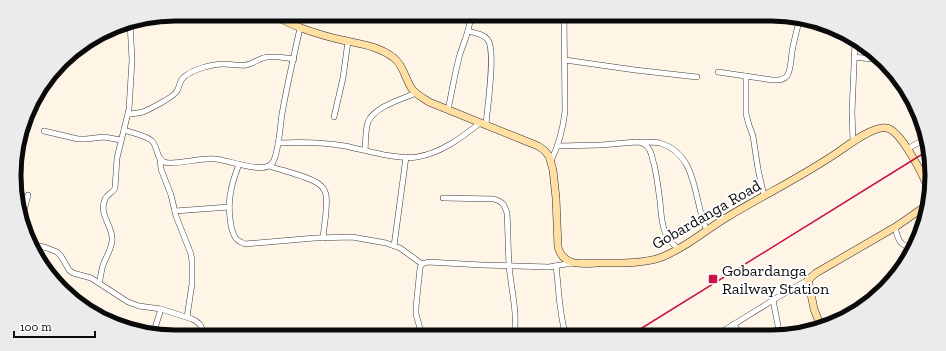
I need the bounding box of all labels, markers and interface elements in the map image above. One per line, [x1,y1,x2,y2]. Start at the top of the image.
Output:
street label: Gobardanga Road [648,175,764,253]
place label: Gobardanga Railway Station [722,261,830,298]
marker: Gobardanga Railway Station [707,273,719,285]
scale bar [14,313,95,339]
text: 100 m [20,320,52,334]

